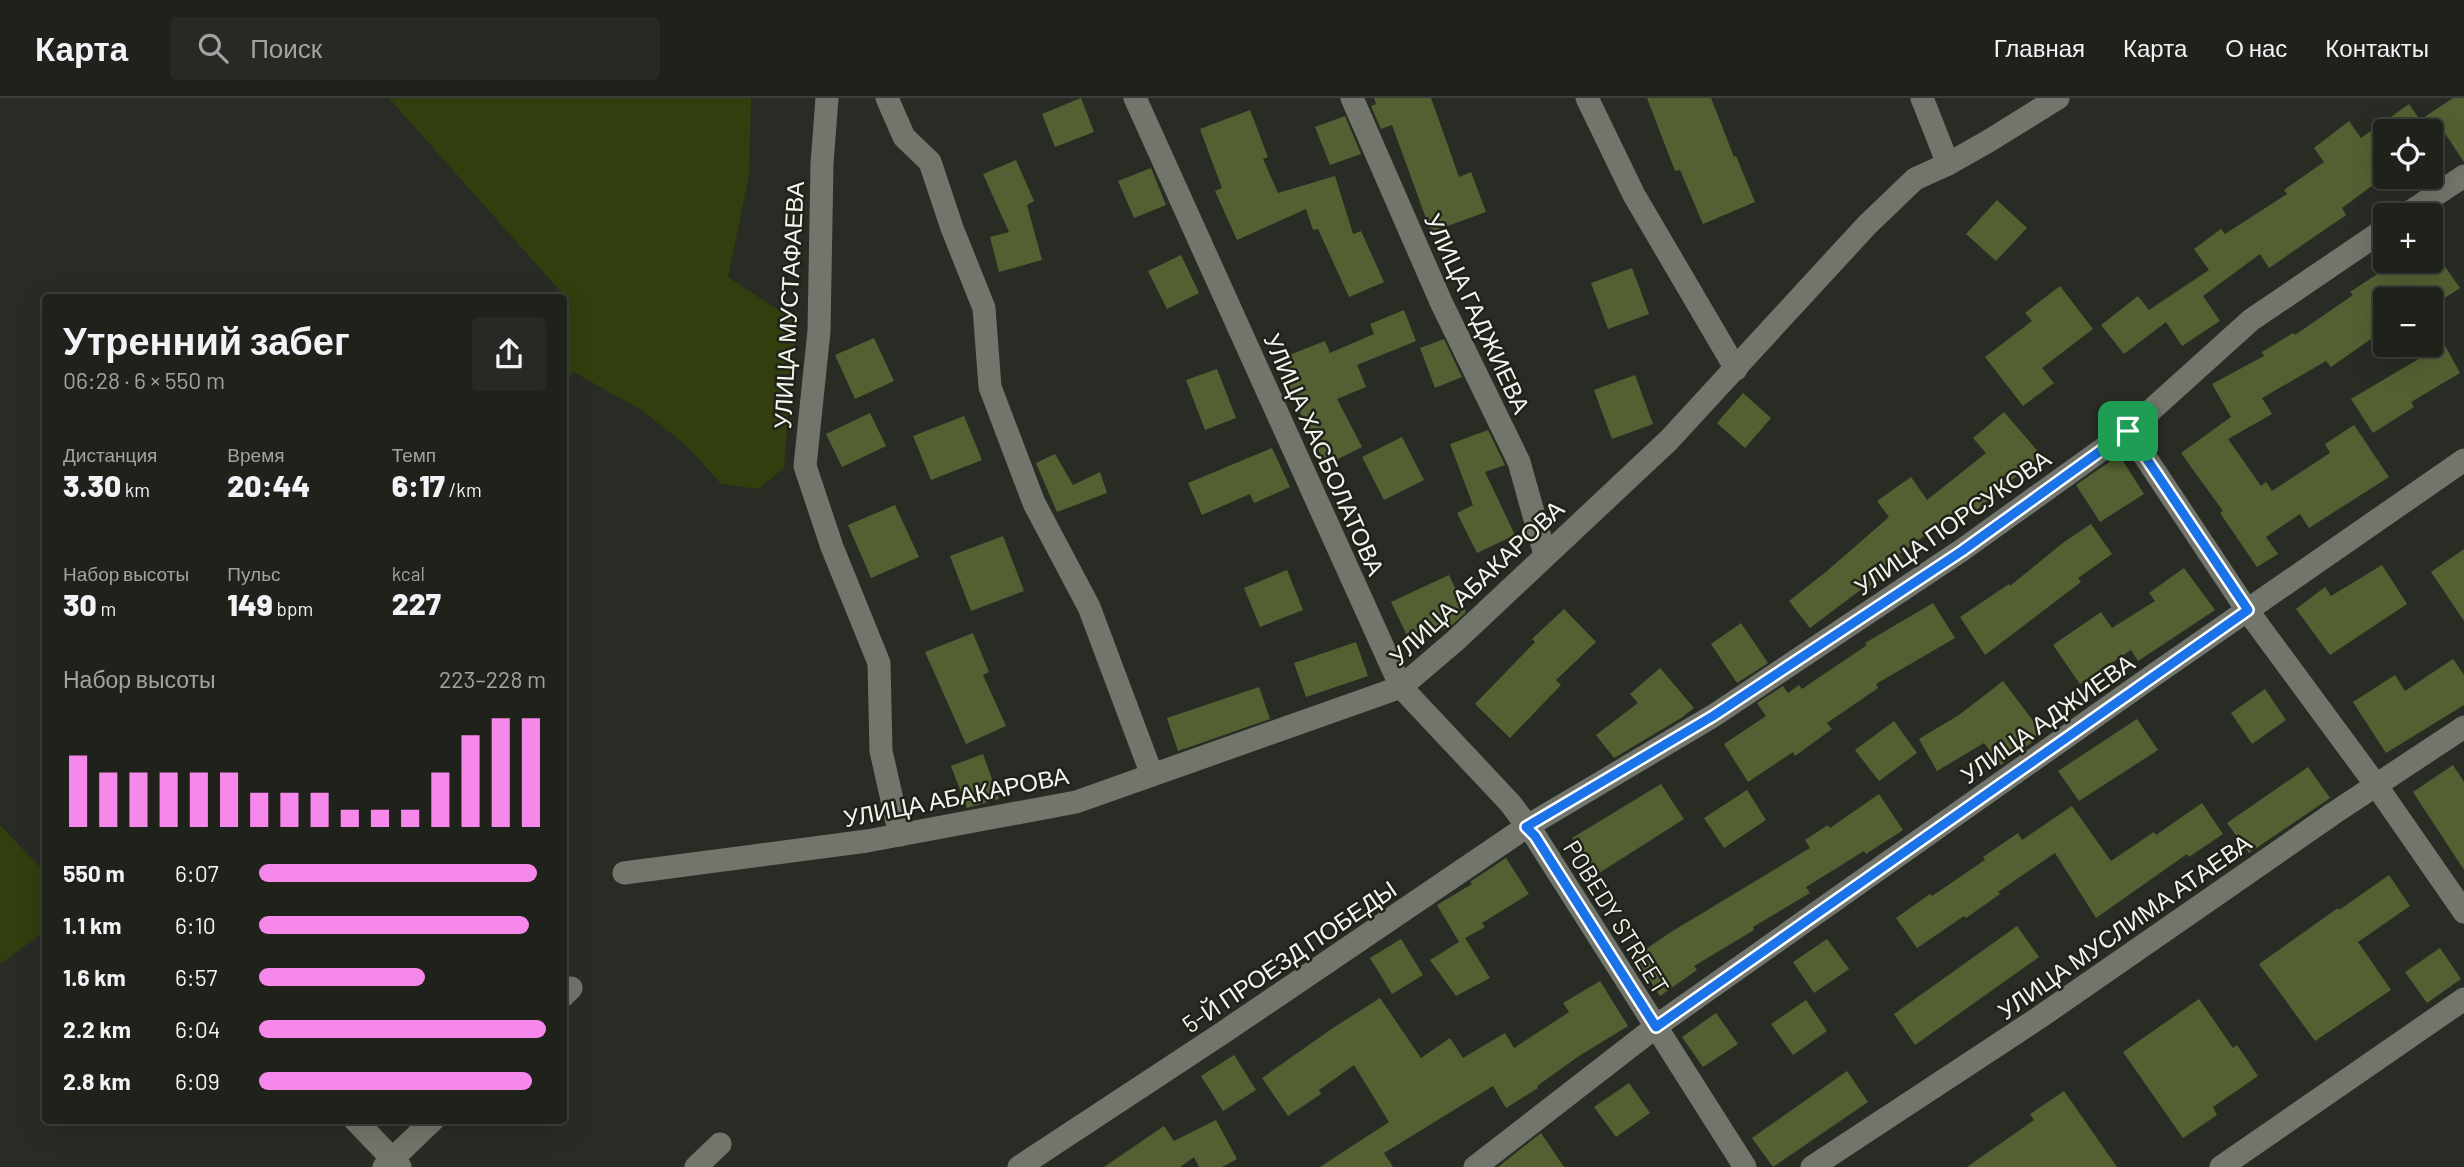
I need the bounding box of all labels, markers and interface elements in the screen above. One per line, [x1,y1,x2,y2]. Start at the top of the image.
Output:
search box [170,17,660,80]
text: Карта [35,28,128,68]
icon: search [194,29,232,67]
text: Поиск [250,32,322,63]
text: Главная [1994,33,2085,62]
text: Карта [2123,33,2187,62]
text: О нас [2225,33,2287,62]
text: Контакты [2325,33,2429,62]
map controls [2373,119,2443,357]
button: locate [2373,119,2443,189]
street label: УЛИЦА МУСТАФАЕВА [767,181,809,429]
button: + [2373,203,2443,273]
street label: УЛИЦА ГАДЖИЕВА [1419,208,1537,418]
button: − [2373,287,2443,357]
text: Утренний забег [63,317,350,363]
button: share [472,317,546,391]
street label: УЛИЦА ХАСБОЛАТОВА [1258,328,1392,580]
text: 06:28 · 6 × 550 m [63,366,225,394]
pin [2098,401,2158,461]
icon: arrive [2109,412,2147,450]
text: Дистанция [63,443,157,466]
text: Время [227,443,285,466]
text: Темп [392,443,436,466]
street label: УЛИЦА ПОРСУКОВА [1848,443,2056,601]
text: 3.30 [63,467,121,503]
text: 20:44 [227,467,310,503]
text: 6:17 [392,467,445,503]
text: km [121,478,150,501]
text: /km [445,478,482,501]
street label: УЛИЦА АБАКАРОВА [1383,493,1569,671]
text: Набор высоты [63,562,189,585]
text: Пульс [227,562,281,585]
text: kcal [392,562,425,585]
text: 227 [392,585,441,621]
text: 30 [63,586,97,622]
text: 149 [227,586,273,622]
text: m [97,597,116,620]
text: bpm [273,597,313,620]
street label: УЛИЦА АДЖИЕВА [1954,647,2140,789]
text: Набор высоты [63,665,216,693]
text: 223–228 m [439,665,546,693]
street label: УЛИЦА АБАКАРОВА [841,760,1071,832]
street label: УЛИЦА МУСЛИМА АТАЕВА [1992,827,2256,1025]
street label: POBEDY STREET [1558,835,1676,999]
text: 550 m [63,859,125,887]
text: 6:07 [175,859,219,887]
street label: 5-Й ПРОЕЗД ПОБЕДЫ [1177,874,1401,1038]
text: 1.1 km [63,911,122,939]
text: 6:10 [175,911,216,939]
text: 1.6 km [63,963,126,991]
text: 6:57 [175,963,217,991]
text: 2.2 km [63,1015,131,1043]
text: 6:04 [175,1015,220,1043]
text: 2.8 km [63,1067,131,1095]
text: 6:09 [175,1067,220,1095]

